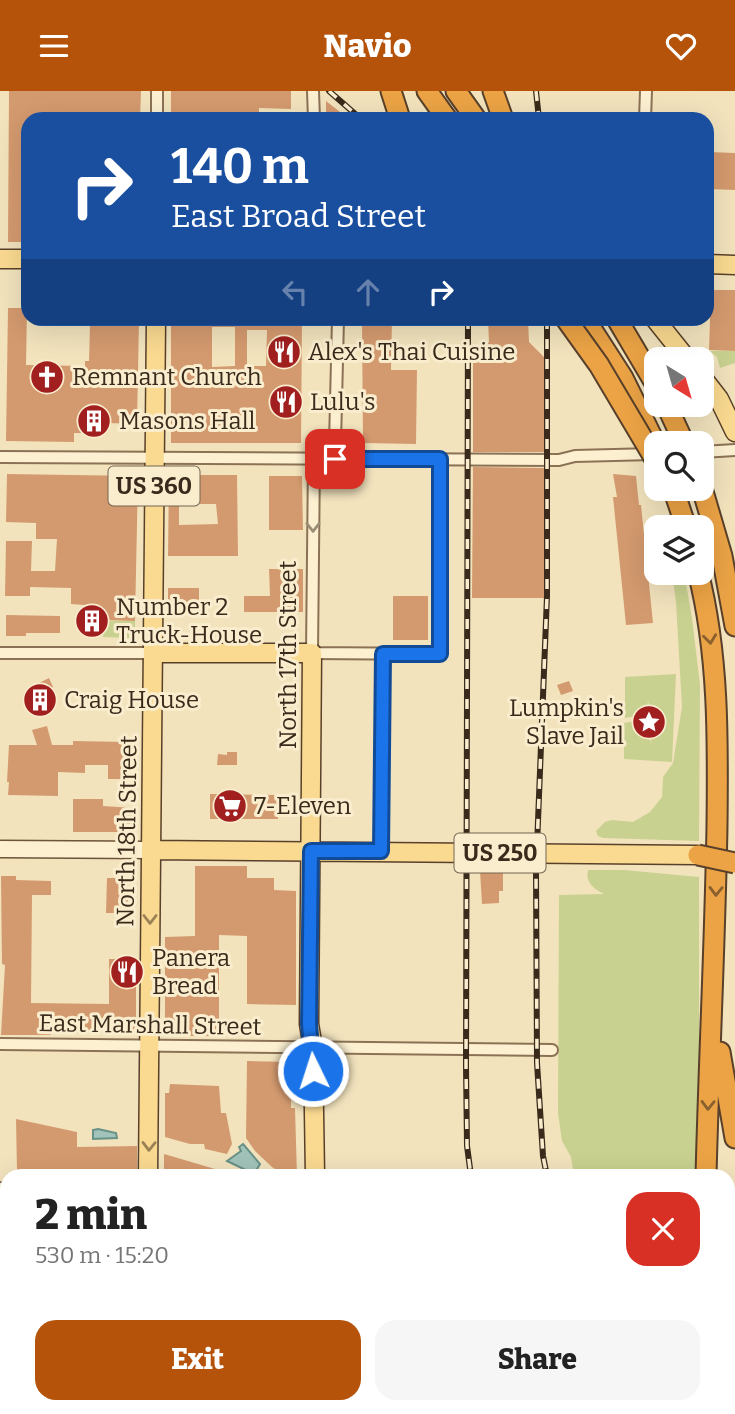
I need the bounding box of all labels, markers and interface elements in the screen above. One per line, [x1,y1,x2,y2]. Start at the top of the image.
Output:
icon: menu [35,27,73,65]
text: Navio [324,27,412,65]
icon: heart [662,27,700,65]
text: 140 m [171,137,309,196]
icon: right [56,140,147,231]
text: East Broad Street [171,197,426,235]
icon: left [276,273,314,311]
icon: ahead [349,273,387,311]
icon: right [422,273,460,311]
restaurant icon: Alex's Thai Cuisine [265,333,303,371]
place label: Alex's Thai Cuisine [308,338,515,366]
north arrow [644,347,714,417]
map controls [644,347,714,585]
church icon: Remnant Church [28,358,66,396]
place label: Remnant Church [72,363,262,391]
restaurant icon: Lulu's [267,383,305,421]
place label: Lulu's [310,388,375,416]
building icon: Masons Hall [75,402,113,440]
place label: Masons Hall [119,407,256,435]
pin [305,429,365,489]
button: search [644,431,714,501]
icon: arrive [316,440,354,478]
road number: US 360 [108,467,200,505]
button: layers [644,515,714,585]
one-way arrow [305,522,321,533]
street label: North 17th Street [274,560,302,749]
place label: Number 2 Truck-House [116,593,262,649]
building icon: Number 2 Truck-House [73,602,111,640]
one-way arrow [703,634,718,645]
building icon: Craig House [21,681,59,719]
place label: Craig House [64,686,199,714]
place label: Lumpkin's Slave Jail [509,694,624,750]
place icon: Lumpkin's Slave Jail [630,703,668,741]
street label: North 18th Street [111,735,143,927]
supermarket icon: 7-Eleven [211,787,249,825]
place label: 7-Eleven [254,792,351,820]
road number: US 250 [454,833,546,873]
one-way arrow [708,886,724,897]
one-way arrow [142,914,158,924]
place label: Panera Bread [152,944,230,1000]
restaurant icon: Panera Bread [108,953,146,991]
street label: East Marshall Street [38,1009,262,1041]
position arrow [276,1034,350,1108]
one-way arrow [700,1100,716,1110]
one-way arrow [141,1141,156,1152]
text: 2 min [35,1190,147,1240]
button: close [626,1192,700,1266]
text: 530 m · 15:20 [35,1241,169,1269]
button: Exit [35,1320,361,1400]
button: Share [375,1320,700,1400]

